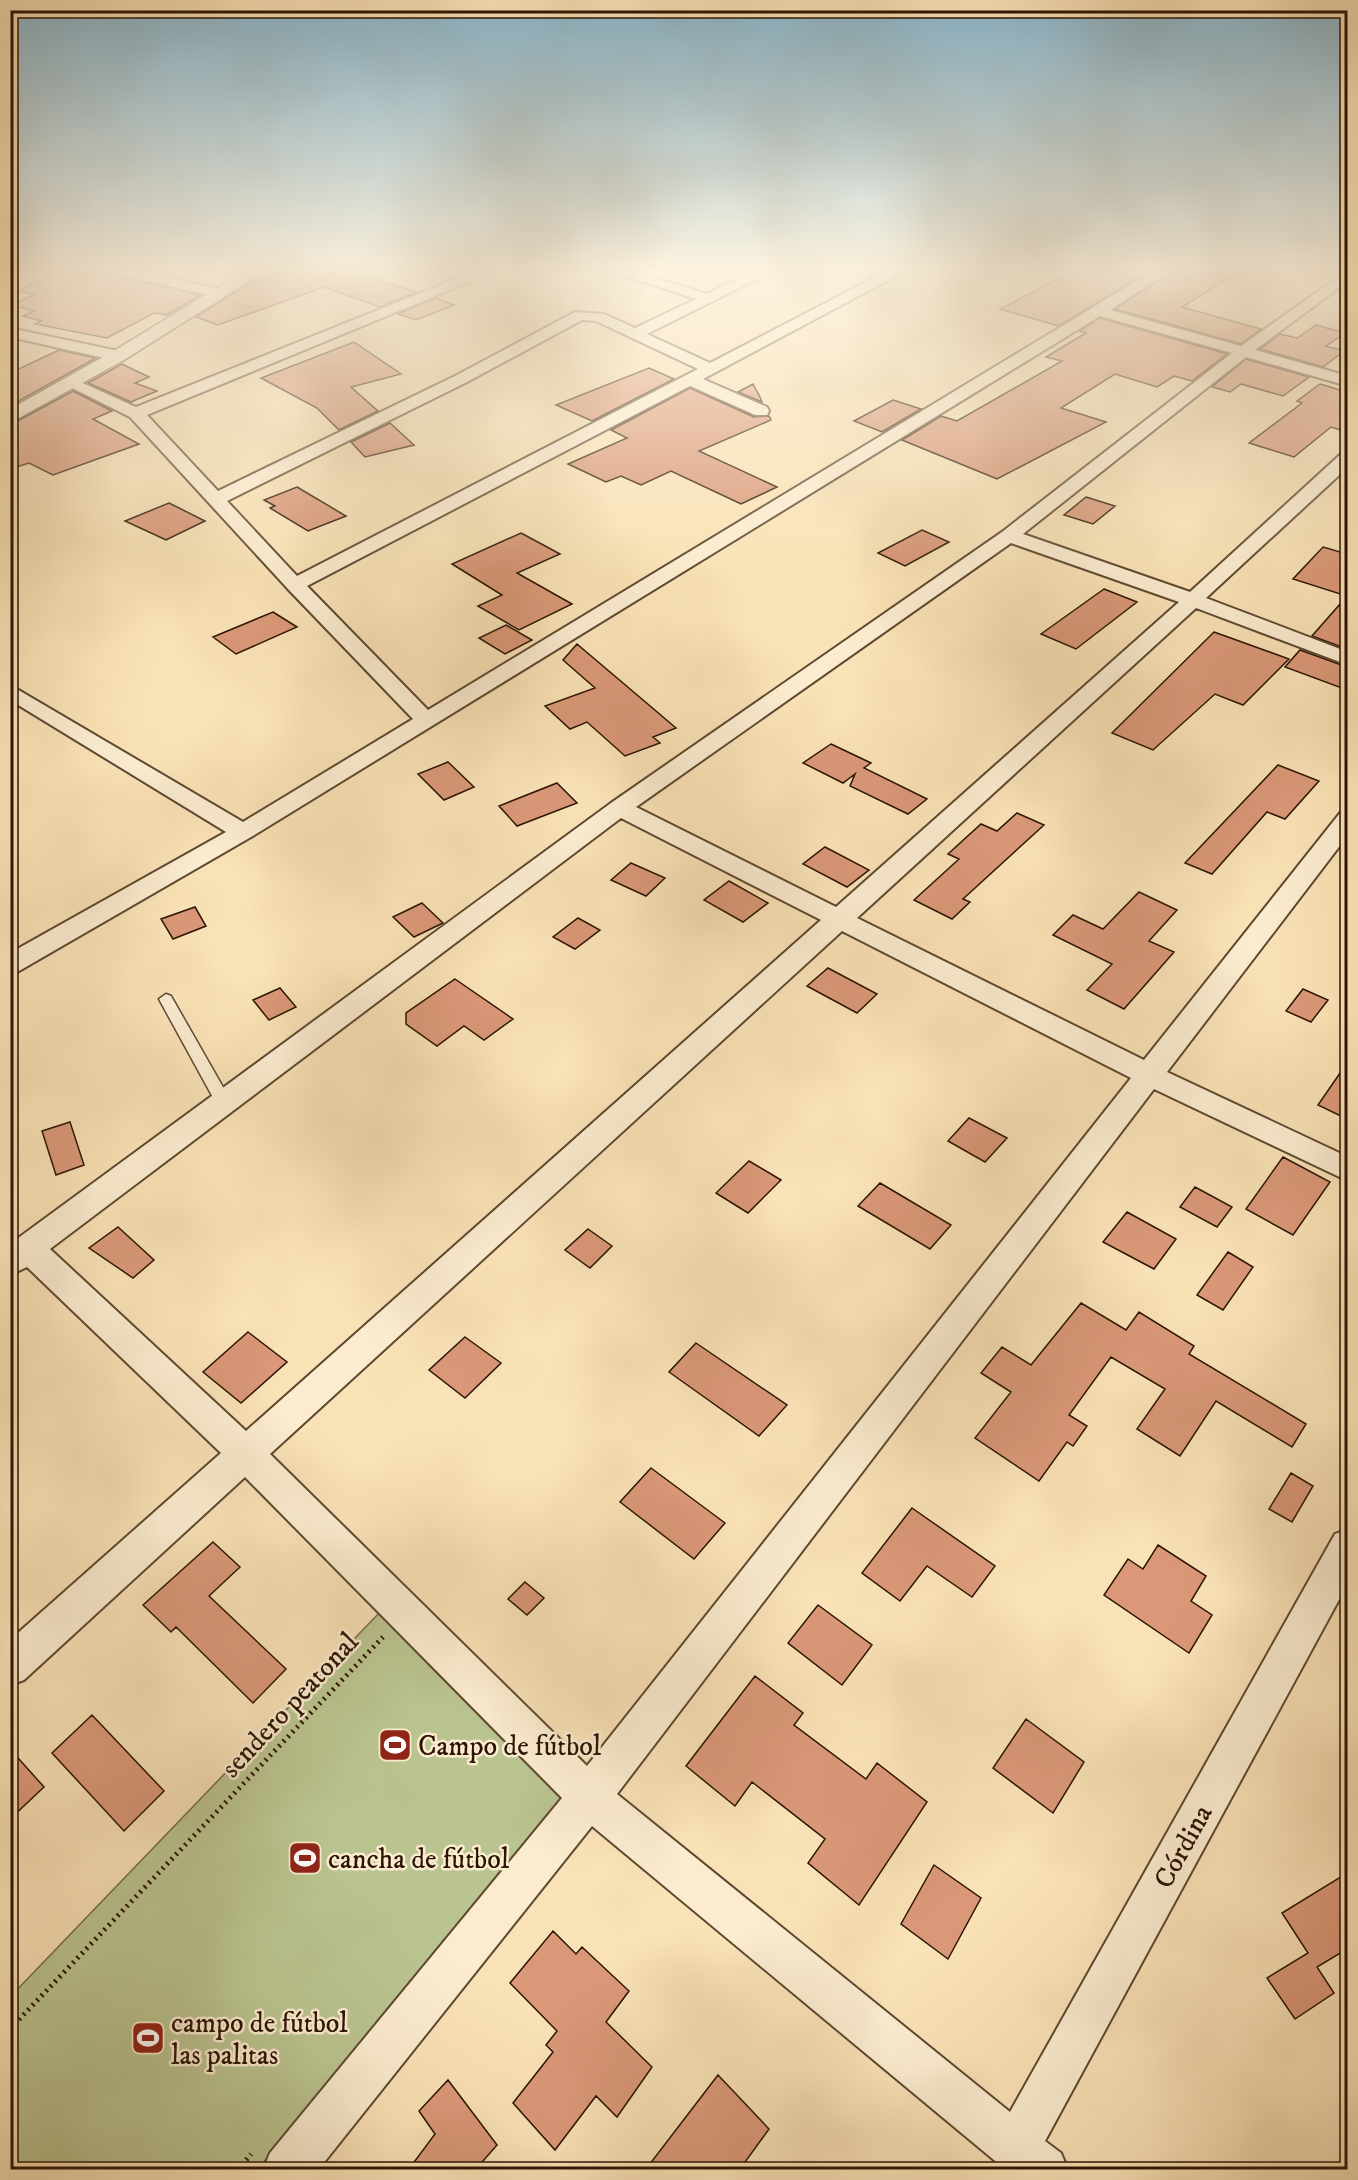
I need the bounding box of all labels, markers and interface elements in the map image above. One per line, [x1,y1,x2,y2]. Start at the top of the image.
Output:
street label: sendero peatonal [214,1625,367,1785]
sports icon: Campo de fútbol [377,1727,413,1763]
place label: Campo de fútbol [418,1729,602,1764]
street label: Córdina [1146,1799,1221,1895]
sports icon: cancha de fútbol [287,1840,323,1876]
place label: cancha de fútbol [328,1842,510,1877]
place label: campo de fútbol las palitas [171,2006,348,2073]
sports icon: campo de fútbol las palitas [130,2020,166,2056]

